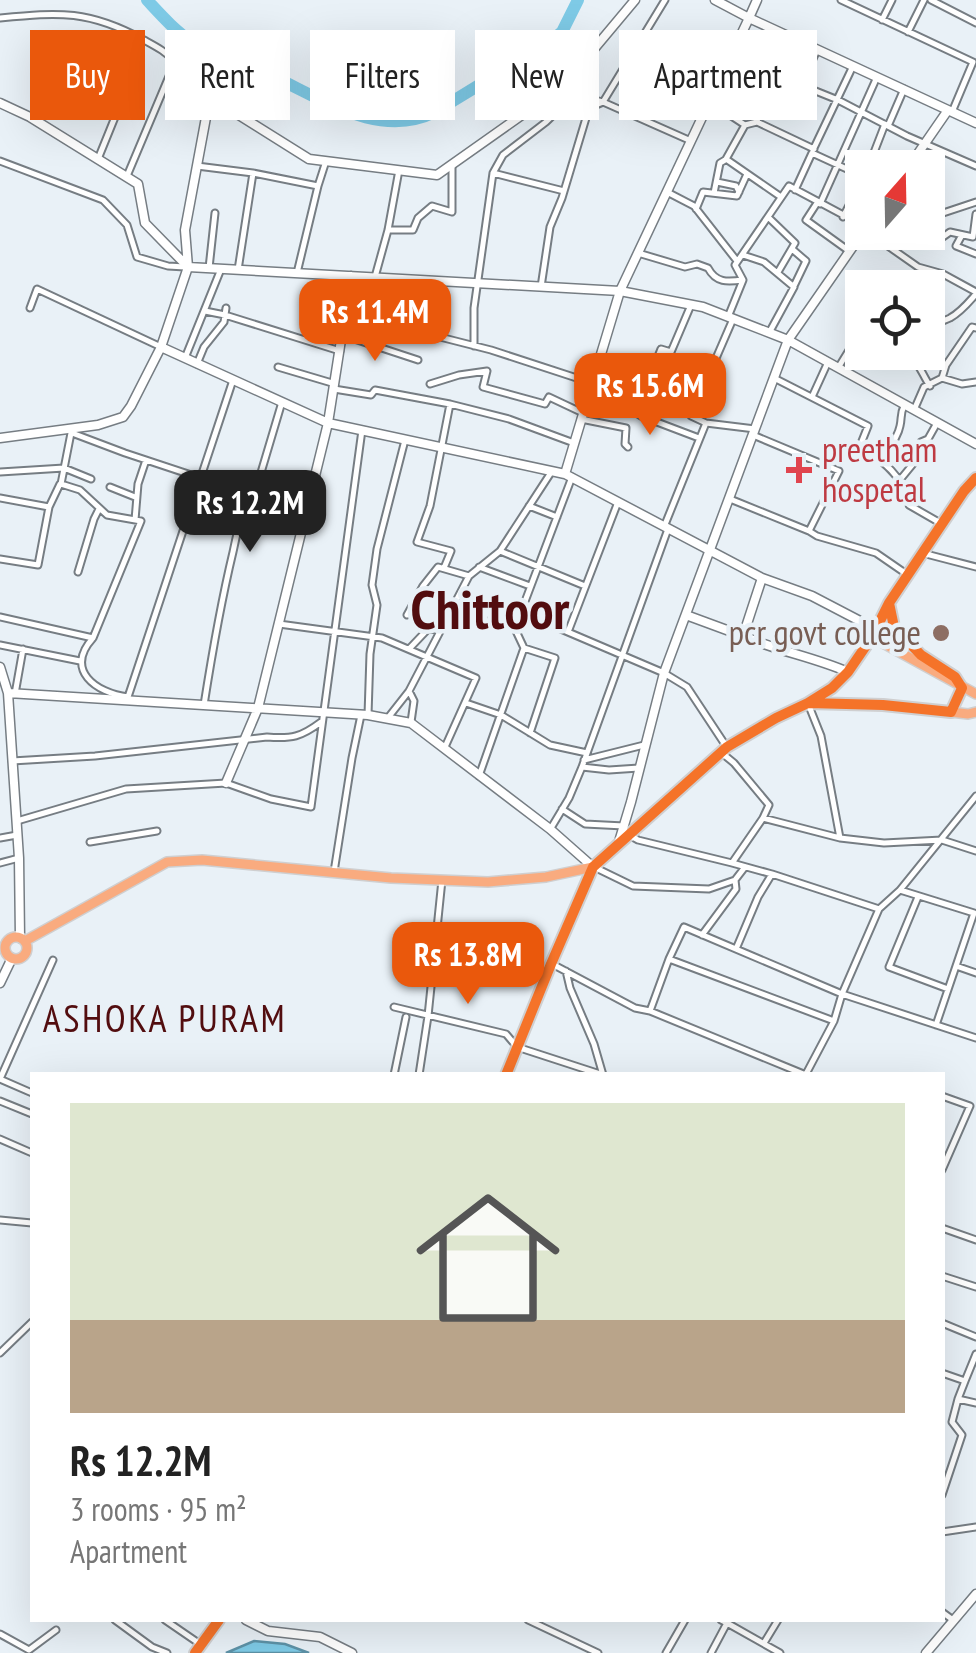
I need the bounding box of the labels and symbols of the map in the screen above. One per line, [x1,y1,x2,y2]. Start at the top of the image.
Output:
north arrow [845,150,945,250]
pin: Rs 11.4M [272,279,478,364]
pin: Rs 15.6M [547,353,753,438]
place label: preetham hospetal [822,426,937,512]
marker: preetham hospetal [786,457,812,483]
pin: Rs 12.2M [147,470,353,555]
district label: Chittoor [411,573,570,644]
place label: pcr govt college [729,609,921,655]
marker: pcr govt college [930,622,952,644]
pin: Rs 13.8M [365,922,571,1007]
district label: ASHOKA PURAM [43,993,287,1042]

